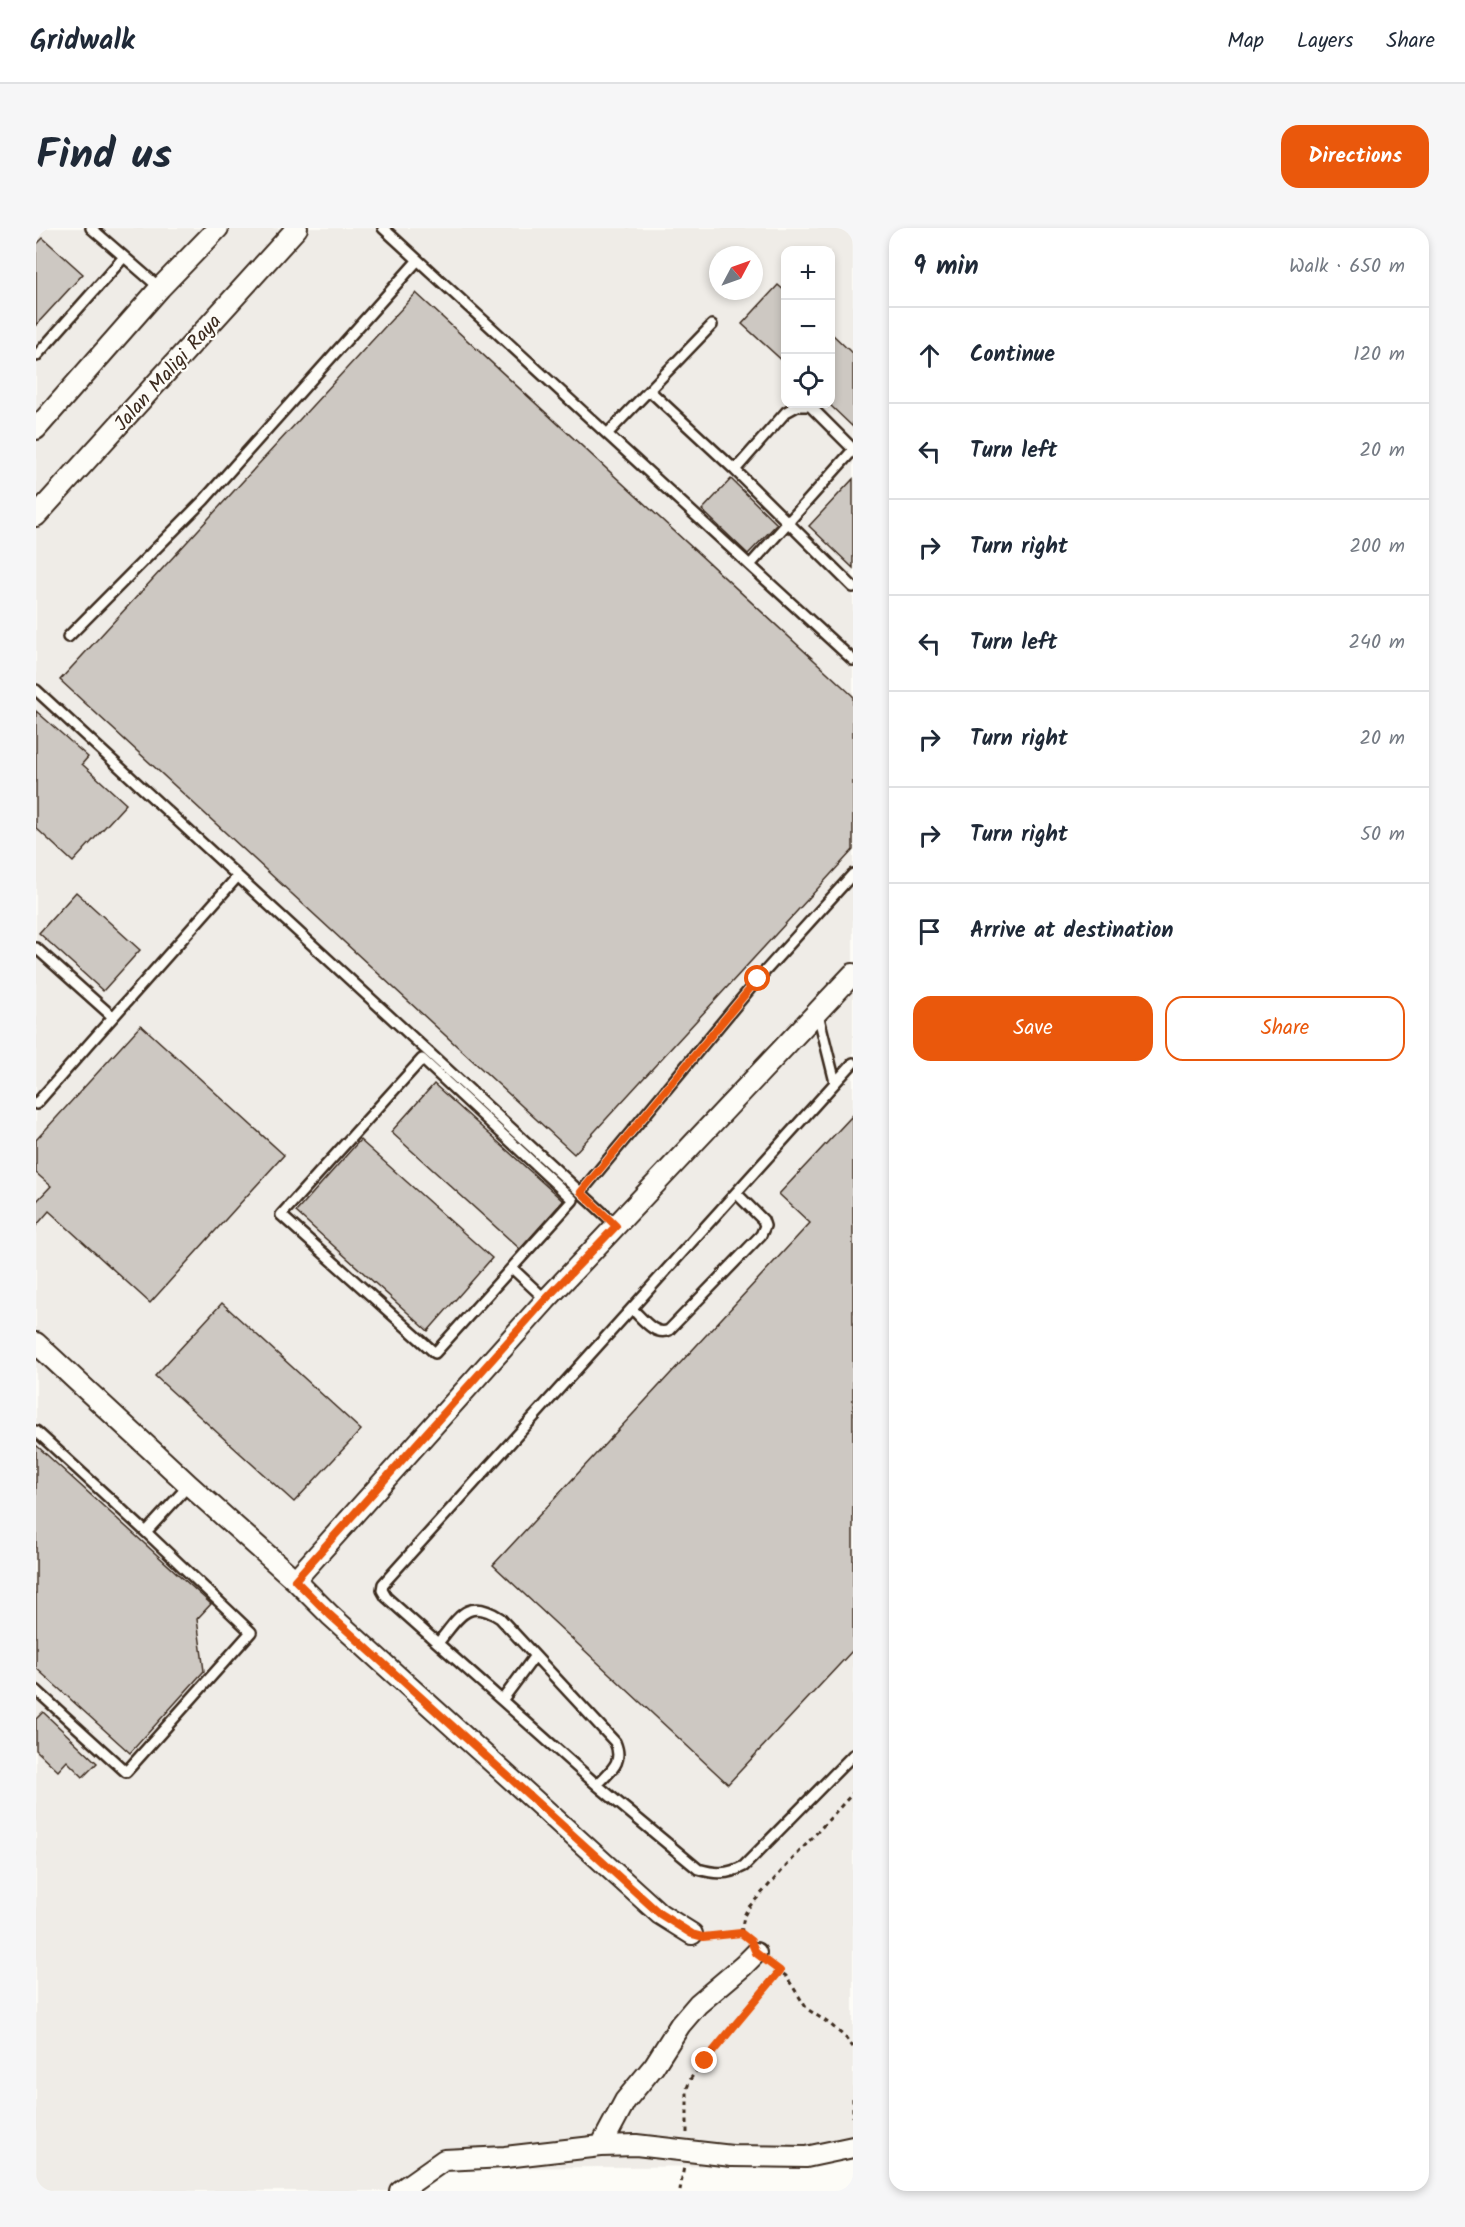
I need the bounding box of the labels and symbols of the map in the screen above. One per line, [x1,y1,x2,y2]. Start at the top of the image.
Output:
north arrow [709,246,763,300]
street label: Jalan Maligi Raya [107,307,230,439]
route start [744,965,770,991]
route end [691,2047,717,2073]

